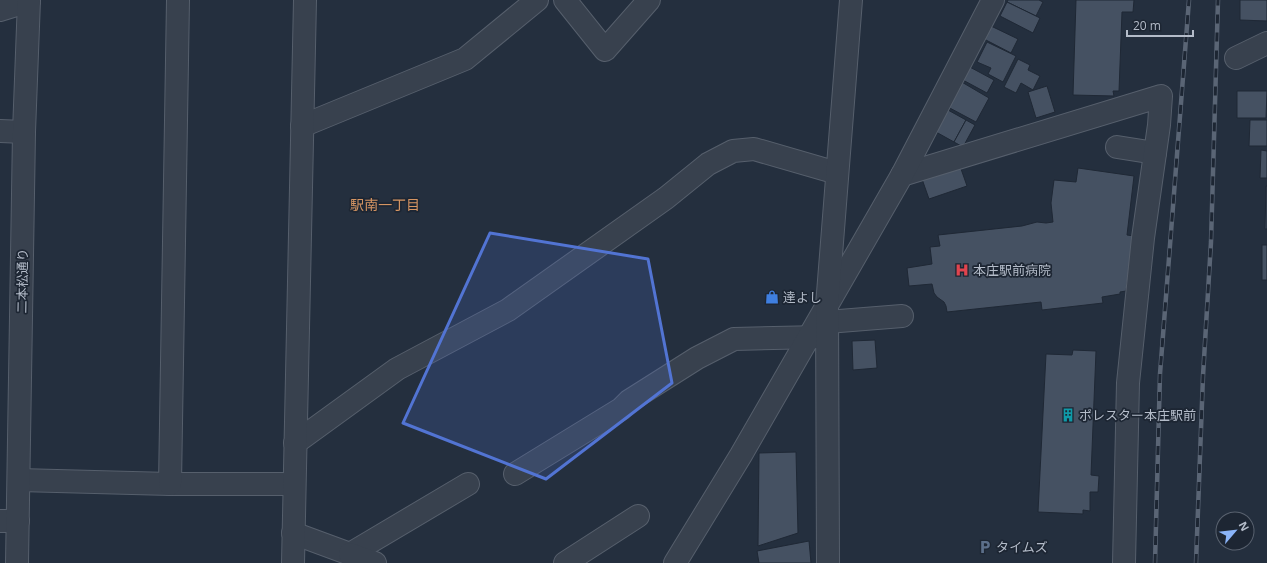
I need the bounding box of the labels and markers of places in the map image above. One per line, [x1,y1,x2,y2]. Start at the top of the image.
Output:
place label: 本庄駅前病院 [973,261,1051,279]
hospital icon: 本庄駅前病院 [954,262,970,278]
place label: 達よし [783,288,822,306]
shop icon: 達よし [764,289,780,305]
place label: ポレスター本庄駅前 [1079,406,1196,424]
building icon: ポレスター本庄駅前 [1060,407,1076,423]
place label: タイムズ [996,538,1048,556]
parking icon: タイムズ [977,539,993,555]

